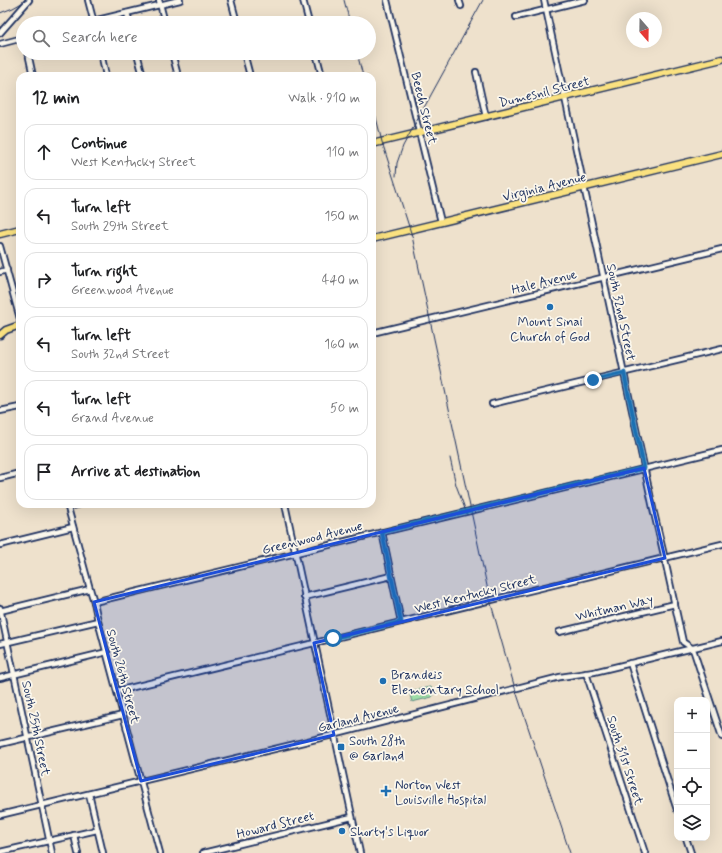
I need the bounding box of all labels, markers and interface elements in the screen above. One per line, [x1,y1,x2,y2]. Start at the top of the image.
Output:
north arrow [626,12,662,48]
search box [16,16,376,60]
icon: search [30,27,52,49]
text: Search here [62,28,138,48]
street label: Beech Street [406,70,441,147]
street label: Dumesnil Street [497,73,591,112]
text: 12 min [32,87,80,109]
text: Walk · 910 m [288,90,360,107]
text: Continue [71,134,127,154]
icon: ahead [33,141,55,163]
text: 110 m [326,144,359,161]
text: West Kentucky Street [71,154,196,171]
street label: Virginia Avenue [501,169,588,207]
text: Turn left [71,198,131,218]
icon: left [33,205,55,227]
text: 150 m [325,208,359,225]
text: South 29th Street [71,218,169,235]
text: Turn right [71,262,138,282]
street label: South 32nd Street [602,262,639,362]
street label: Hale Avenue [510,266,579,299]
icon: right [33,269,55,291]
text: 440 m [322,272,359,289]
text: Greenwood Avenue [71,282,174,299]
marker: Mount Sinai Church of God [545,302,555,312]
place label: Mount Sinai Church of God [510,314,590,346]
text: Turn left [71,326,131,346]
icon: left [33,333,55,355]
text: 160 m [324,336,359,353]
text: South 32nd Street [71,346,170,363]
route end [584,371,602,389]
text: Turn left [71,390,131,410]
icon: left [33,397,55,419]
text: 50 m [330,400,359,417]
text: Grand Avenue [71,410,154,427]
icon: arrive [33,461,55,483]
text: Arrive at destination [71,462,200,482]
street label: Greenwood Avenue [260,518,364,559]
street label: West Kentucky Street [413,571,538,618]
street label: Whitman Way [574,591,655,626]
street label: South 26th Street [102,627,143,726]
route start [324,629,342,647]
place label: Brandeis Elementary School [391,667,499,699]
marker: Brandeis Elementary School [378,676,388,686]
street label: South 25th Street [17,679,54,778]
map controls [674,697,710,841]
button: + [674,697,710,733]
street label: Garland Avenue [316,700,401,737]
street label: South 31st Street [602,714,647,808]
place label: South 28th @ Garland [349,733,405,765]
button: − [674,733,710,769]
marker: South 28th @ Garland [336,742,346,752]
button: locate [674,769,710,805]
place label: Norton West Louisville Hospital [395,777,487,809]
marker: Norton West Louisville Hospital [380,785,392,797]
button: layers [674,805,710,841]
street label: Howard Street [235,808,316,843]
place label: Shorty's Liquor [350,824,430,841]
marker: Shorty's Liquor [337,826,347,836]

